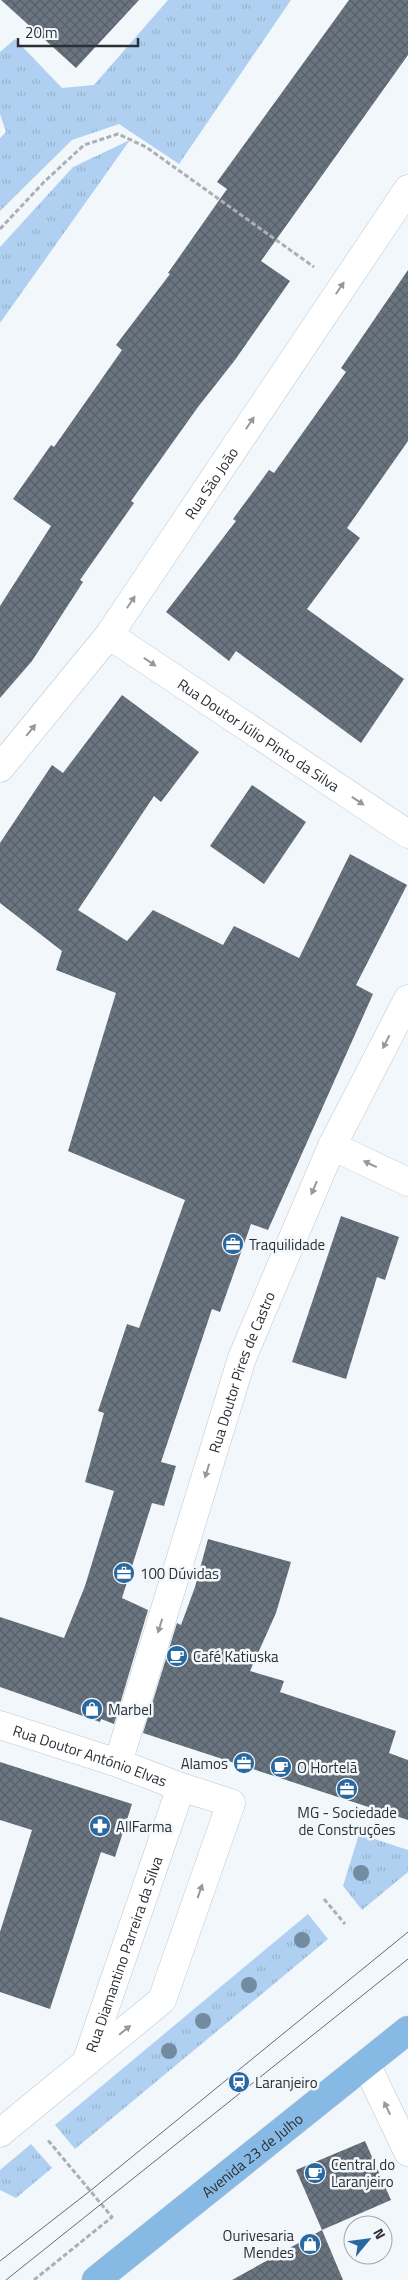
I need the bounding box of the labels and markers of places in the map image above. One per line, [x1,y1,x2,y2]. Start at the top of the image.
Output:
office icon: Traquilidade [221,1232,245,1256]
place label: Traquilidade [249,1233,325,1256]
office icon: 100 Dúvidas [112,1561,136,1585]
place label: 100 Dúvidas [140,1562,219,1585]
cafe icon: Café Katiuska [165,1644,189,1668]
place label: Café Katiuska [193,1645,279,1668]
shop icon: Marbel [80,1697,104,1721]
place label: Marbel [108,1698,152,1721]
office icon: Alamos [232,1751,256,1775]
place label: Alamos [181,1752,228,1775]
cafe icon: O Hortelã [269,1755,293,1779]
place label: O Hortelã [297,1756,358,1779]
office icon: MG - Sociedade de Construções [335,1777,359,1801]
place label: MG - Sociedade de Construções [297,1801,397,1841]
pharmacy icon: AllFarma [88,1814,112,1838]
place label: AllFarma [116,1815,173,1838]
station icon: Laranjeiro [227,2070,251,2094]
place label: Laranjeiro [255,2071,318,2094]
place label: Central do Laranjeiro [331,2153,395,2193]
cafe icon: Central do Laranjeiro [303,2161,327,2185]
place label: Ourivesaria Mendes [223,2224,294,2264]
shop icon: Ourivesaria Mendes [298,2232,322,2256]

